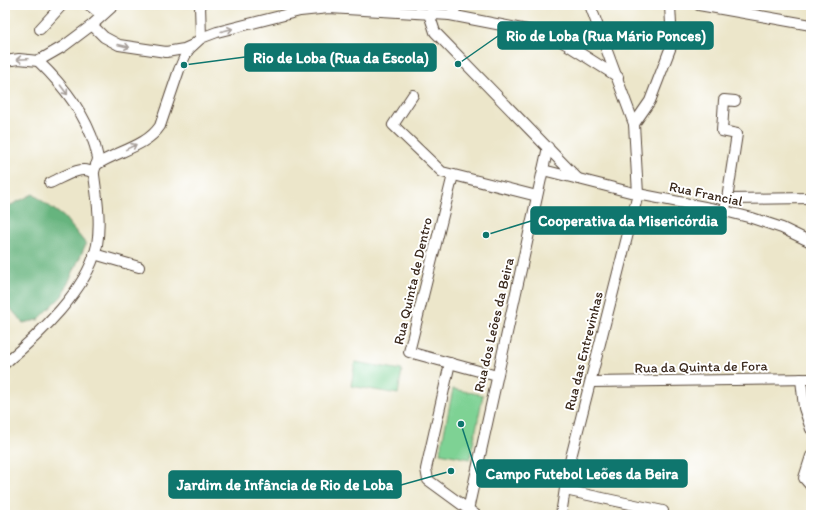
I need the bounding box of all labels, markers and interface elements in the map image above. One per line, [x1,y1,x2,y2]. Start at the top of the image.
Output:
callout: Rio de Loba (Rua Mário Ponces) [498,22,713,49]
one-way arrow [220,26,233,33]
text: Rio de Loba (Rua Mário Ponces) [506,27,706,46]
one-way arrow [117,43,130,50]
callout: Rio de Loba (Rua da Escola) [245,44,436,71]
text: Rio de Loba (Rua da Escola) [253,49,429,68]
one-way arrow [16,55,29,63]
one-way arrow [60,84,68,95]
one-way arrow [125,143,137,150]
street label: Rua Francial [668,178,744,210]
callout: Cooperativa da Misericórdia [531,207,726,234]
text: Cooperativa da Misericórdia [538,212,718,231]
street label: Rua Quinta de Dentro [390,216,436,346]
street label: Rua dos Leões da Beira [470,255,518,394]
street label: Rua das Entrevinhas [561,290,607,412]
street label: Rua da Quinta de Fora [634,357,769,377]
callout: Campo Futebol Leões da Beira [477,460,687,487]
text: Campo Futebol Leões da Beira [485,465,679,484]
callout: Jardim de Infância de Rio de Loba [169,471,401,498]
text: Jardim de Infância de Rio de Loba [176,476,394,494]

